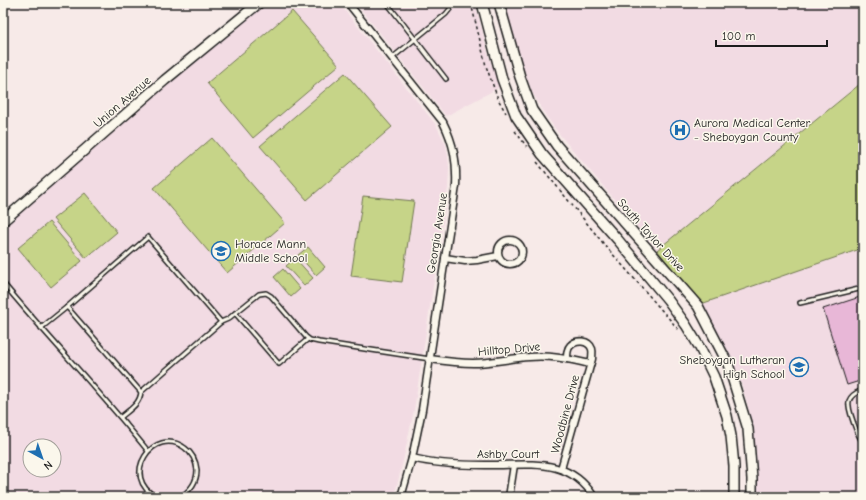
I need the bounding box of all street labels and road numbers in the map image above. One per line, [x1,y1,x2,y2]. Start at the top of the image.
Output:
street label: Union Avenue [91,73,153,131]
street label: Georgia Avenue [424,192,450,274]
street label: South Taylor Drive [615,196,687,274]
street label: Hilltop Drive [477,339,541,359]
street label: Woodbine Drive [548,373,582,455]
street label: Ashby Court [477,447,540,461]

